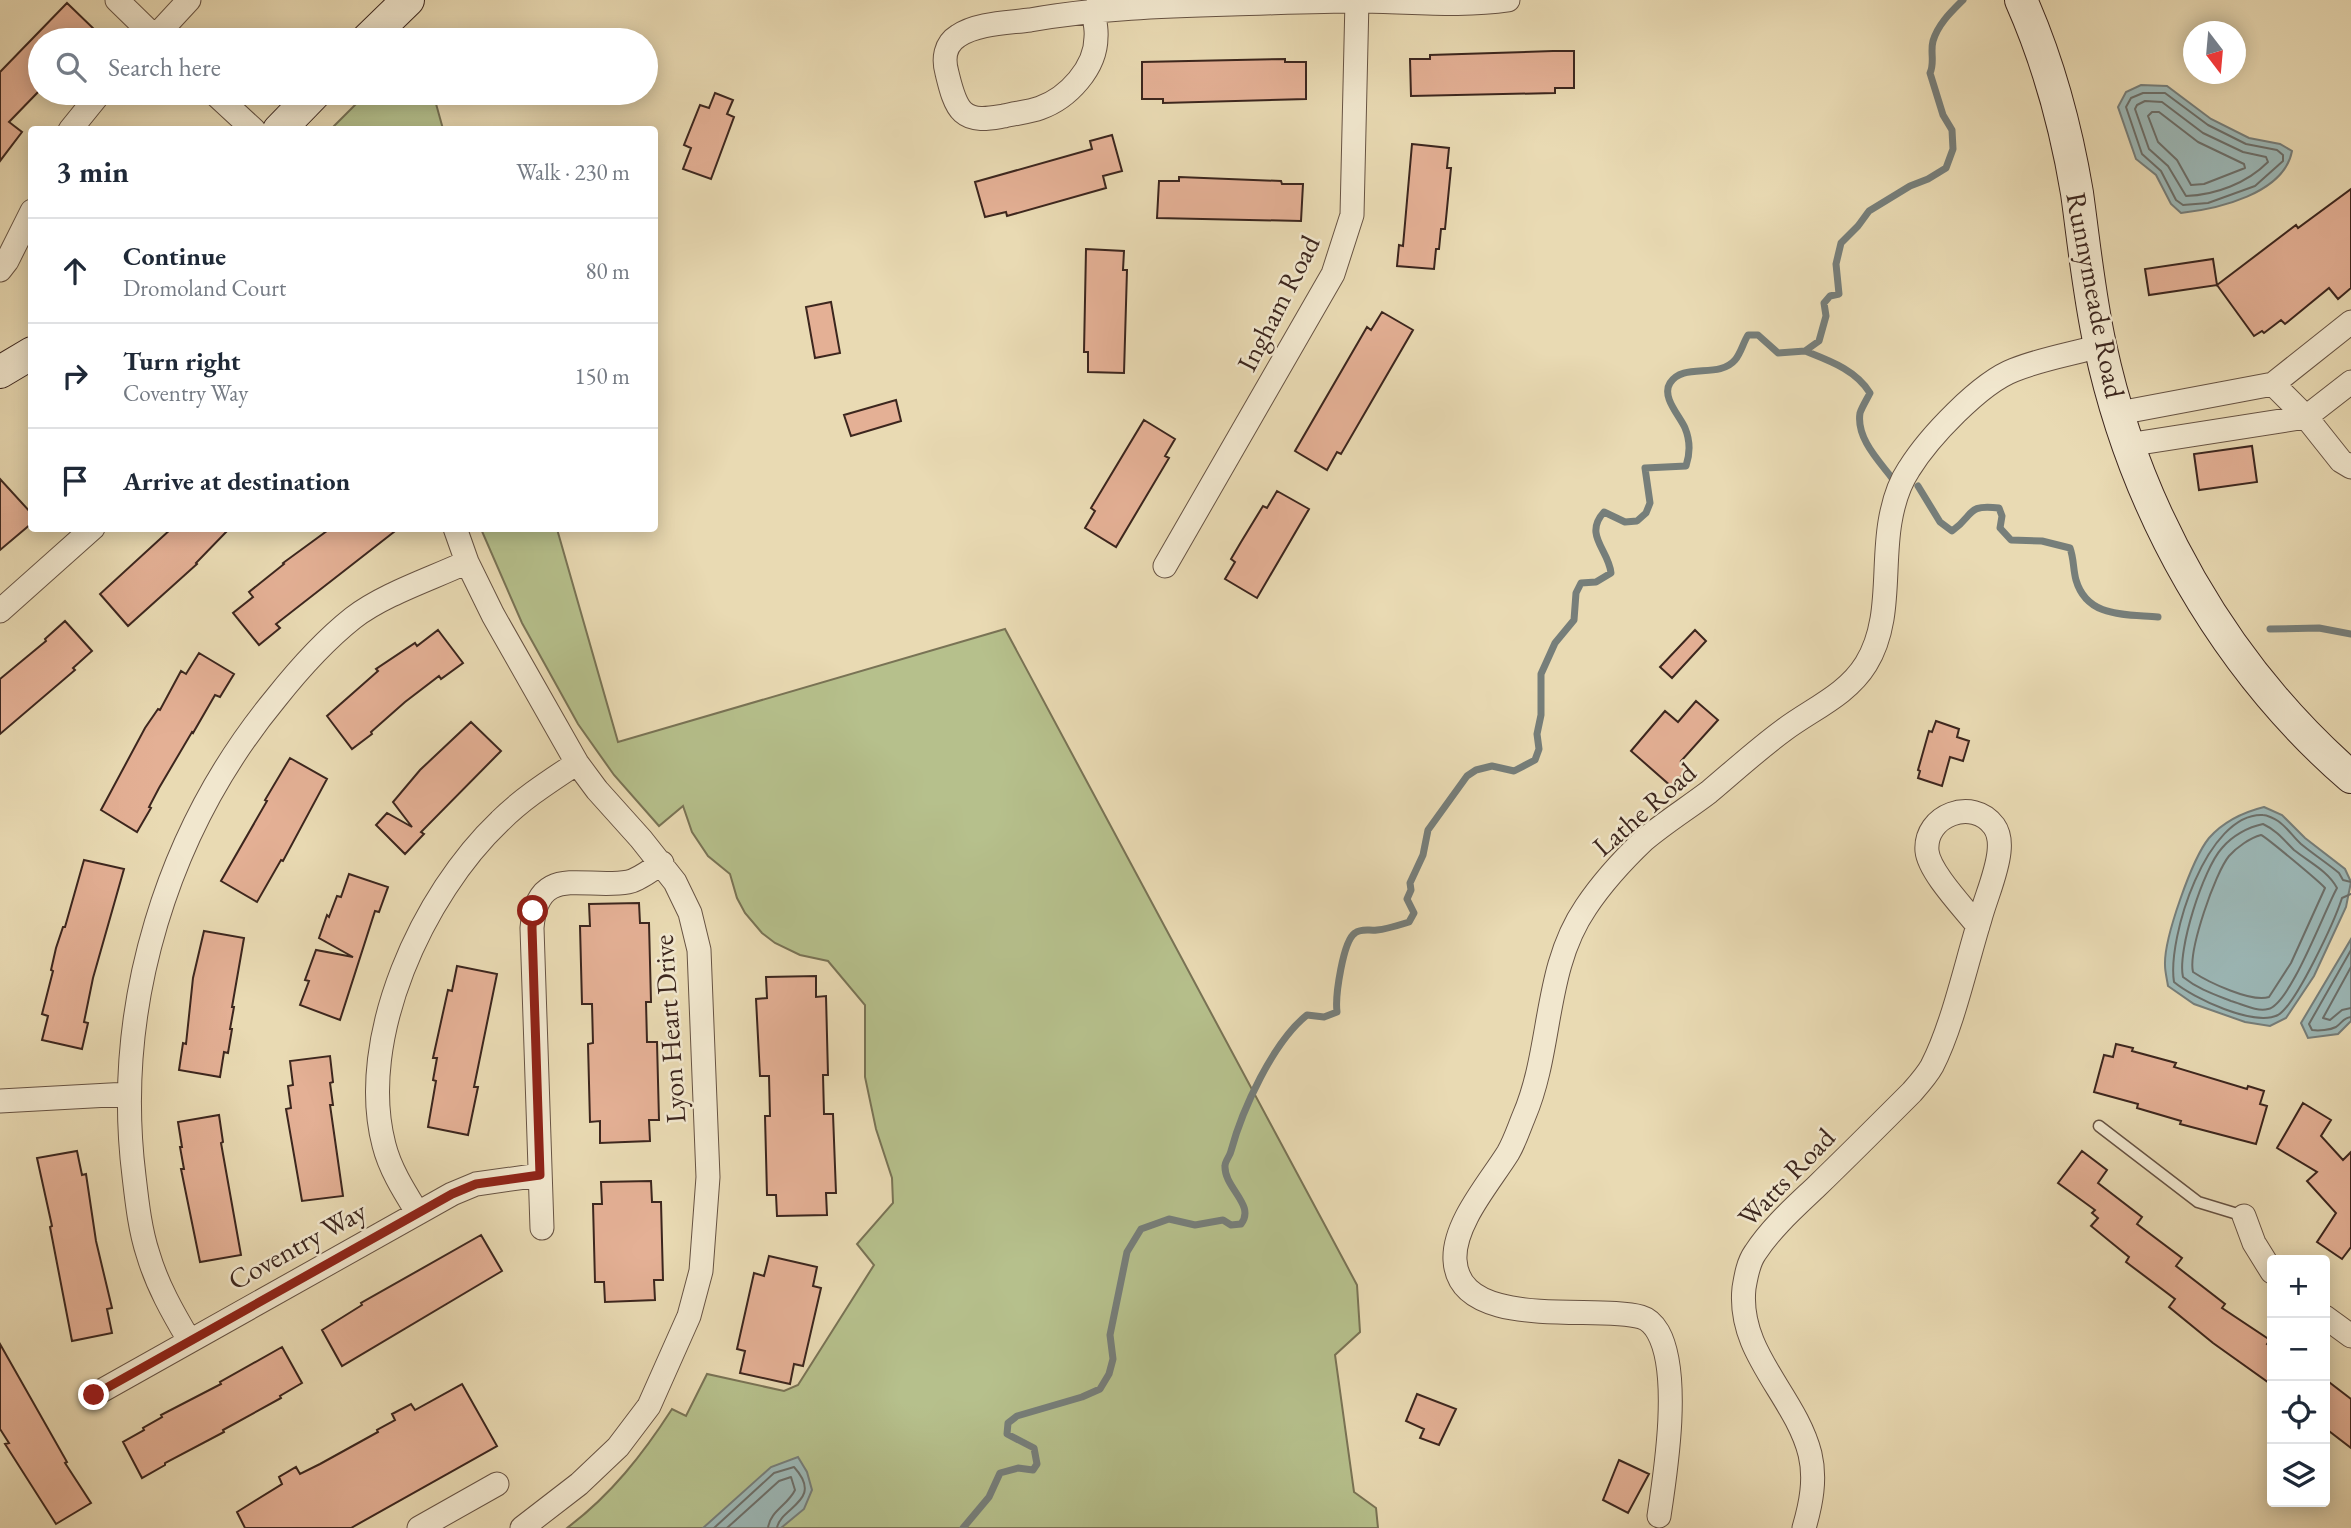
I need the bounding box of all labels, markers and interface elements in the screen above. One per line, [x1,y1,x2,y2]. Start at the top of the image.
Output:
north arrow [2183,21,2246,84]
search box [28,28,658,105]
icon: search [52,48,90,86]
text: Search here [108,50,221,84]
text: 3 min [56,152,129,191]
text: Walk · 230 m [516,157,630,187]
street label: Runnymeade Road [2058,189,2134,402]
street label: Ingham Road [1228,228,1328,377]
text: Continue [123,239,226,273]
icon: ahead [56,252,94,290]
text: 80 m [585,256,630,286]
text: Dromoland Court [123,273,286,303]
text: Turn right [123,344,241,378]
icon: right [56,357,94,395]
text: 150 m [574,361,630,391]
text: Coventry Way [123,378,248,408]
icon: arrive [56,462,94,500]
text: Arrive at destination [123,464,350,498]
street label: Lathe Road [1585,754,1704,864]
route start [517,895,548,926]
street label: Lyon Heart Drive [644,933,694,1125]
street label: Watts Road [1730,1119,1843,1234]
street label: Coventry Way [222,1192,373,1298]
map controls [2267,1255,2330,1507]
button: + [2267,1255,2330,1318]
button: − [2267,1318,2330,1381]
route end [78,1379,109,1410]
button: locate [2267,1381,2330,1444]
button: layers [2267,1444,2330,1507]

